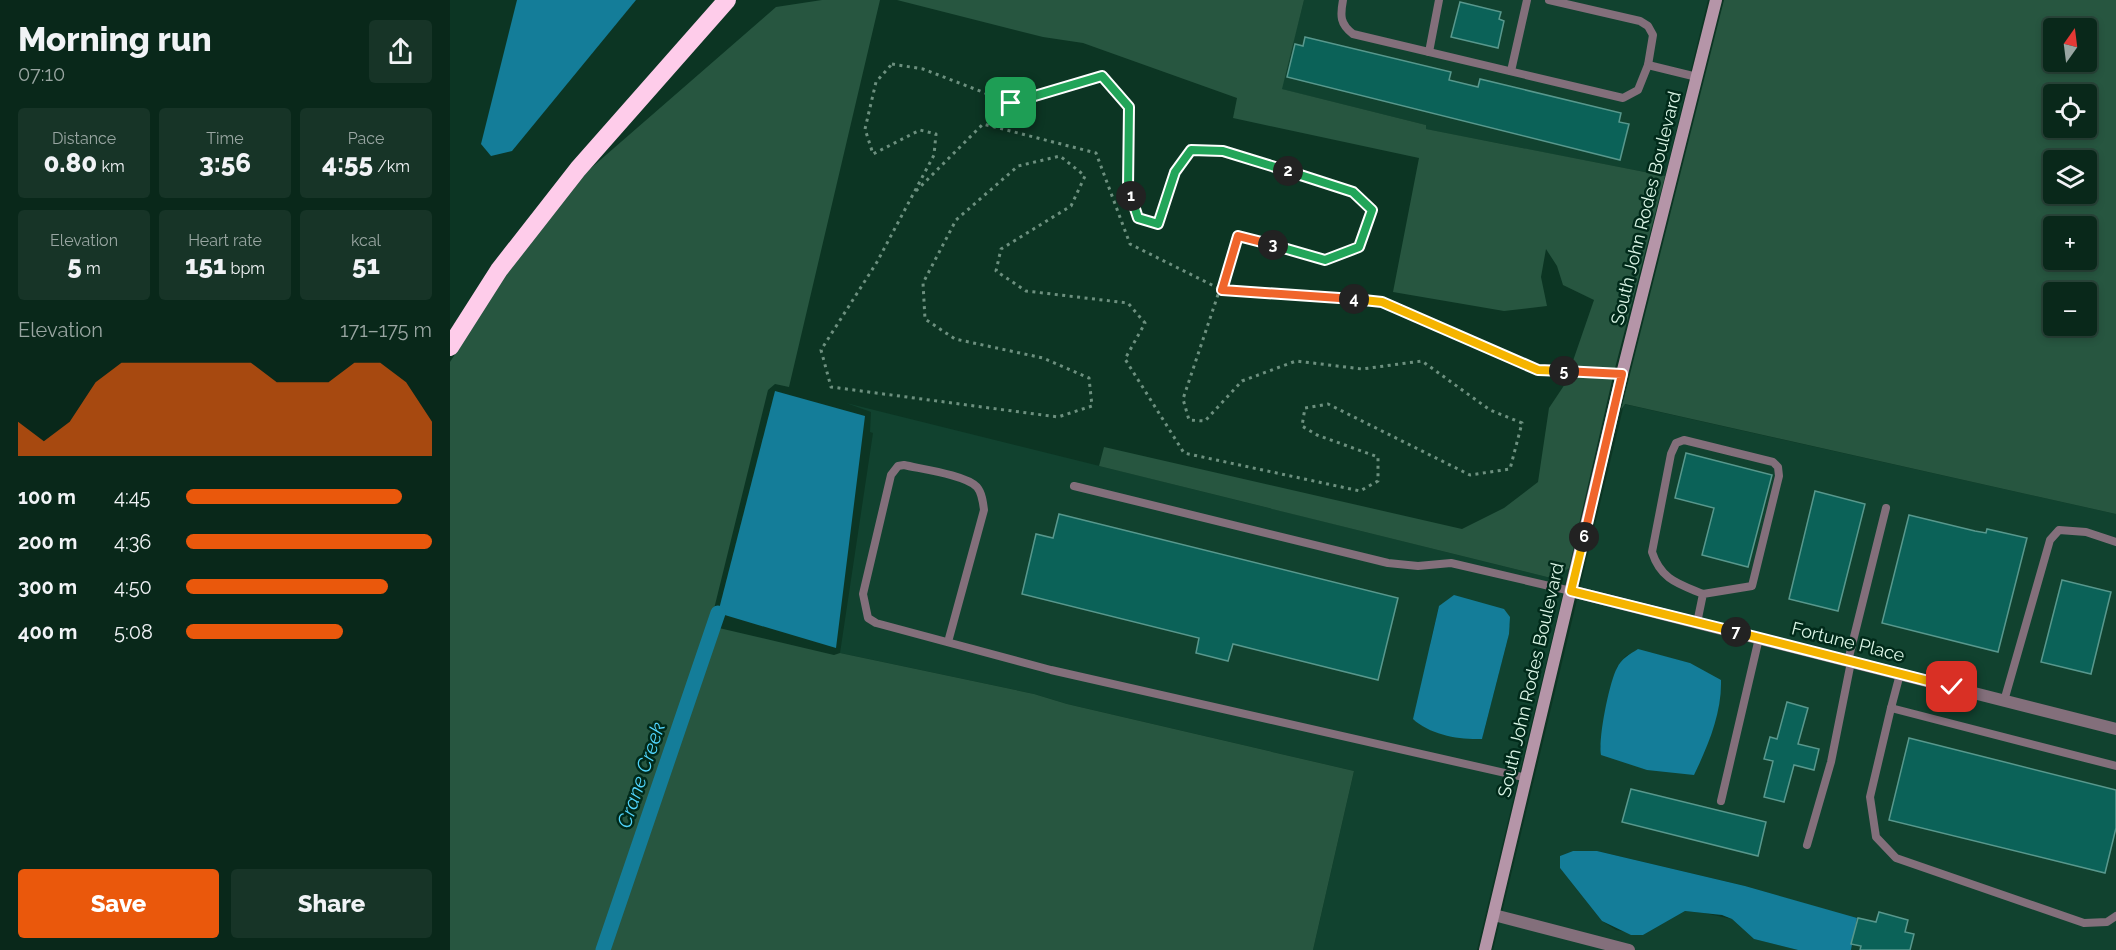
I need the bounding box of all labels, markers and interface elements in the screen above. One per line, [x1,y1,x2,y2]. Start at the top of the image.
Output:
north arrow [2043,18,2097,72]
map controls [2043,18,2097,336]
text: Morning run [18,20,212,59]
button: share [369,20,432,83]
text: 07:10 [18,62,65,86]
pin [985,77,1036,128]
button: locate [2043,84,2097,138]
icon: arrive [994,86,1027,119]
street label: South John Rodes Boulevard [1606,89,1685,327]
text: Distance [52,129,116,148]
text: Time [206,129,244,148]
text: Pace [348,129,384,148]
text: 0.80 [43,148,97,178]
text: 3:56 [199,148,251,178]
text: 4:55 [322,148,373,178]
button: layers [2043,150,2097,204]
pin: 2 [1273,156,1303,186]
text: km [97,157,125,176]
text: /km [373,157,410,176]
text: 2 [1283,161,1293,180]
pin: 1 [1116,181,1146,211]
text: 1 [1127,186,1135,205]
button: + [2043,216,2097,270]
pin: 3 [1258,230,1288,260]
text: Elevation [50,231,118,250]
text: Heart rate [188,231,262,250]
text: kcal [351,231,381,250]
text: 3 [1269,235,1277,254]
text: 5 [67,250,82,280]
text: 151 [185,250,226,280]
text: 51 [352,250,380,280]
text: m [82,259,101,278]
text: bpm [226,259,265,278]
button: − [2043,282,2097,336]
pin: 4 [1339,284,1369,314]
text: 4 [1349,289,1359,308]
text: Elevation [18,318,103,342]
text: 171–175 m [340,318,432,342]
pin: 5 [1549,356,1579,386]
text: 5 [1560,361,1568,380]
text: 100 m [18,485,76,509]
text: 4:45 [114,485,151,509]
pin: 6 [1569,522,1599,552]
text: 6 [1579,527,1589,546]
text: 200 m [18,530,77,554]
text: 4:36 [114,530,151,554]
street label: South John Rodes Boulevard [1493,561,1568,799]
text: 300 m [18,575,77,599]
text: 4:50 [114,575,152,599]
pin: 7 [1721,617,1751,647]
street label: Fortune Place [1789,617,1907,666]
text: 400 m [18,620,77,644]
text: 5:08 [114,620,153,644]
text: 7 [1732,622,1740,641]
pin [1926,661,1977,712]
icon: check [1935,670,1968,703]
water label: Crane Creek [612,719,670,831]
button: Save [18,869,219,938]
button: Share [231,869,432,938]

